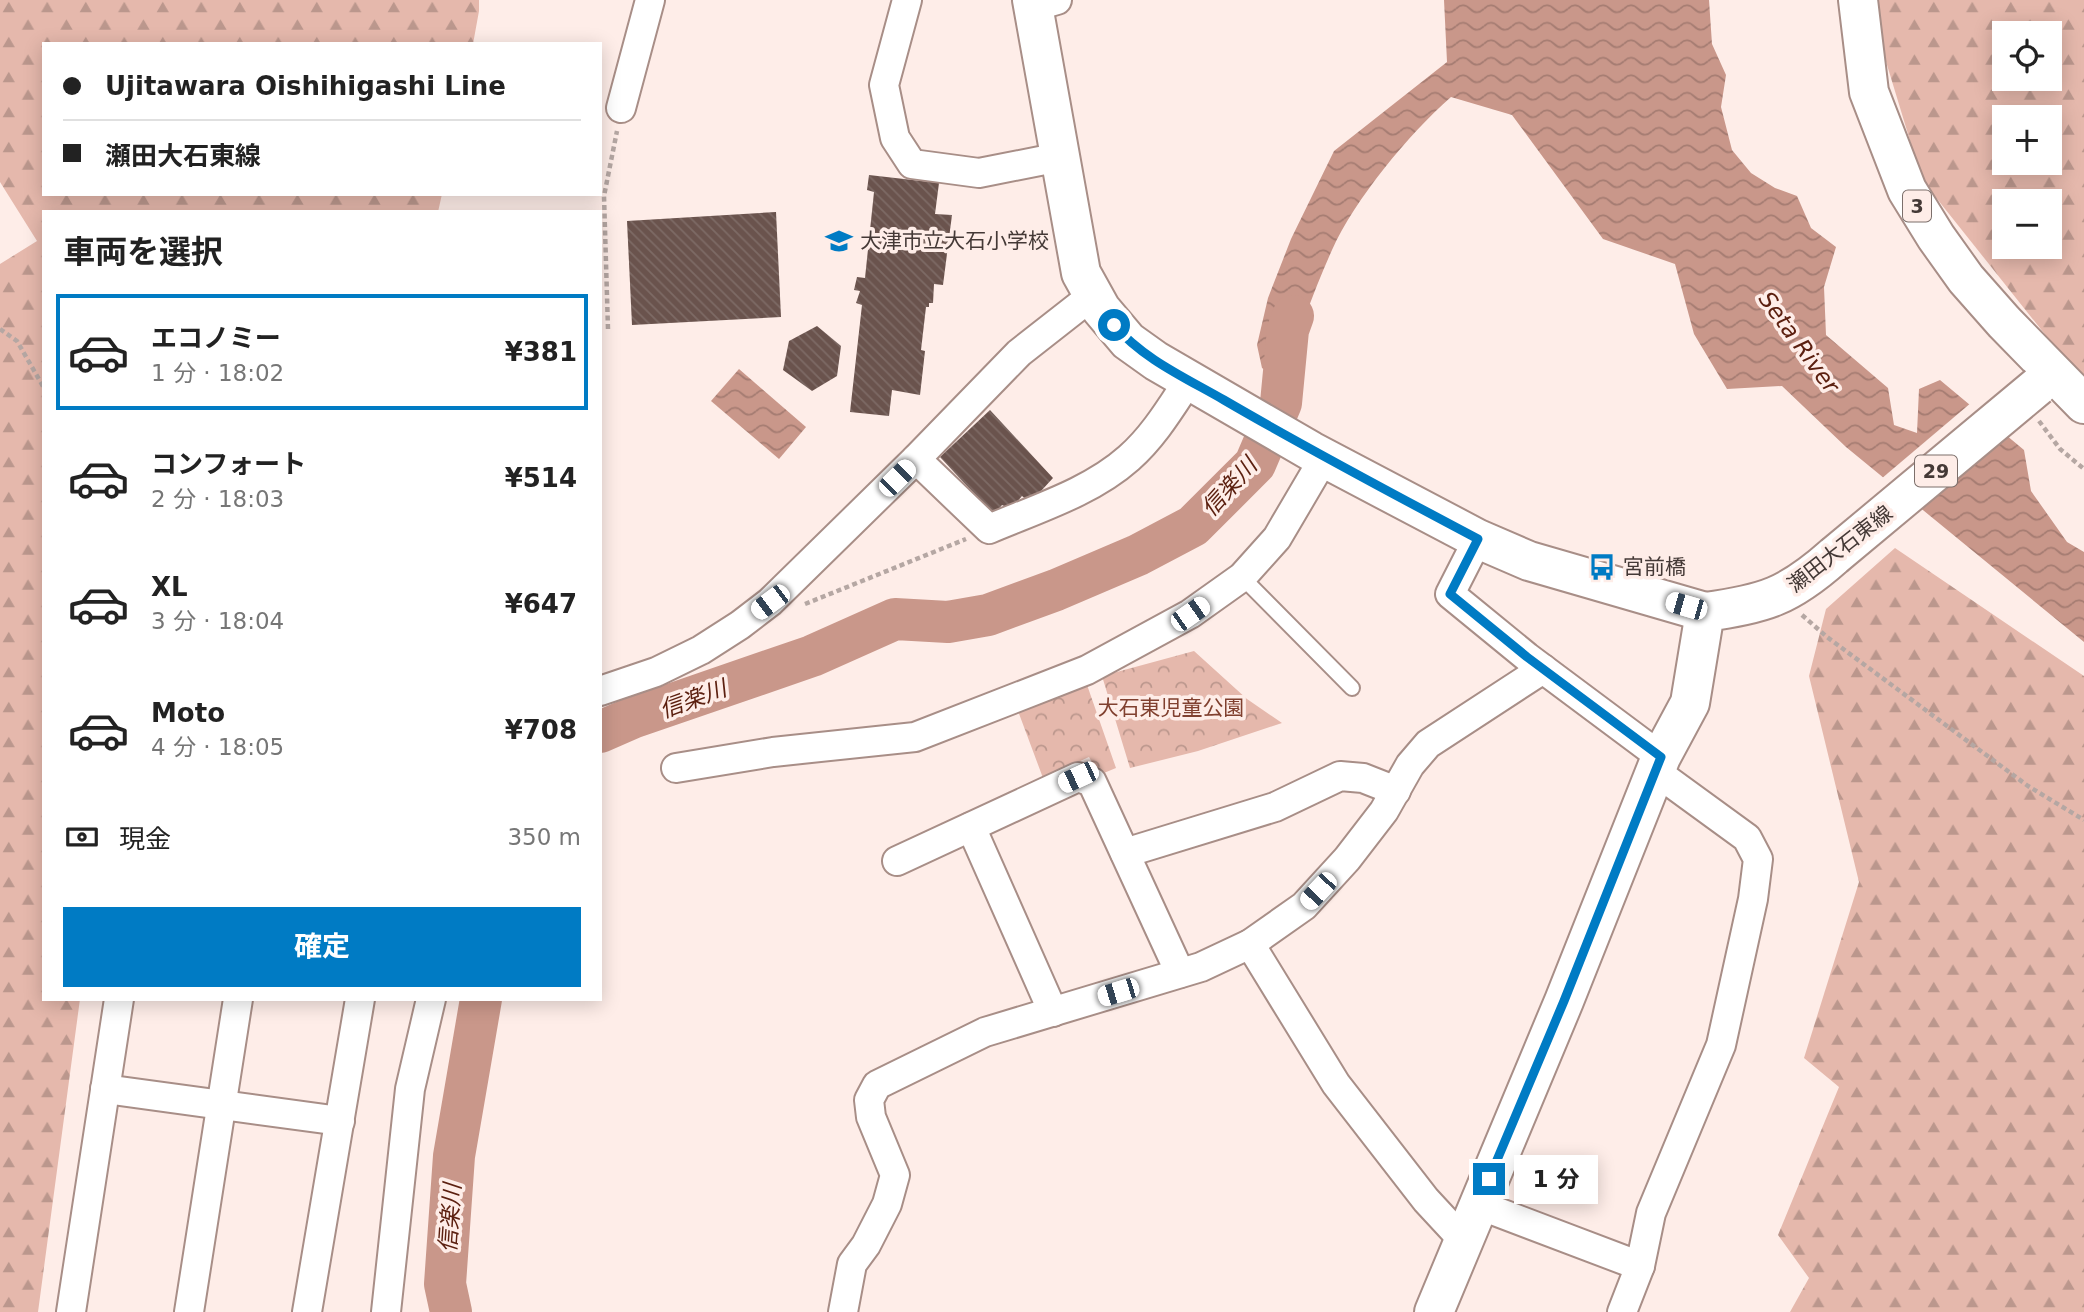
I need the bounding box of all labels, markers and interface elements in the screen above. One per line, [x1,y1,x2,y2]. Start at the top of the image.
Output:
map controls [1992,21,2062,259]
button: locate [1992,21,2062,91]
text: Ujitawara Oishihigashi Line [105,71,506,101]
button: + [1992,105,2062,175]
text: 瀬田大石東線 [105,141,261,171]
button: − [1992,189,2062,259]
road number: 3 [1903,190,1931,222]
school or university icon: 大津市立大石小学校 [824,226,854,256]
place label: 大津市立大石小学校 [860,229,1049,253]
text: 車両を選択 [63,233,223,271]
water label: Seta River [1754,286,1845,399]
route start [1098,309,1130,341]
icon: car [67,321,130,384]
text: エコノミー [151,323,281,353]
text: ¥381 [505,337,577,367]
text: 1 分 · 18:02 [151,360,284,386]
icon: car [67,447,130,510]
text: コンフォート [151,449,306,479]
water label: 信楽川 [1196,450,1264,521]
car [875,456,920,500]
road number: 29 [1915,456,1957,486]
text: ¥514 [505,463,577,493]
text: 2 分 · 18:03 [151,486,284,512]
street label: 瀬田大石東線 [1783,501,1897,597]
bus stop icon: 宮前橋 [1587,552,1617,582]
place label: 宮前橋 [1623,555,1686,579]
text: XL [151,572,188,602]
icon: car [67,573,130,636]
car [747,581,794,623]
text: ¥647 [505,589,577,619]
car [1663,590,1710,622]
car [1167,593,1214,635]
text: 3 分 · 18:04 [151,608,284,634]
water label: 信楽川 [656,674,733,723]
park label: 大石東児童公園 [1098,696,1245,720]
text: Moto [151,698,225,728]
icon: car [67,699,130,762]
text: ¥708 [505,715,577,745]
text: 4 分 · 18:05 [151,734,284,760]
car [1055,759,1102,795]
icon: cash [63,818,101,856]
text: 現金 [119,824,171,854]
text: 350 m [507,824,581,850]
car [1296,868,1341,914]
button: 確定 [63,907,581,987]
car [1095,976,1142,1008]
callout: 1 分 [1514,1154,1598,1204]
route end [1473,1163,1505,1195]
text: 1 分 [1532,1166,1580,1192]
water label: 信楽川 [435,1180,466,1253]

